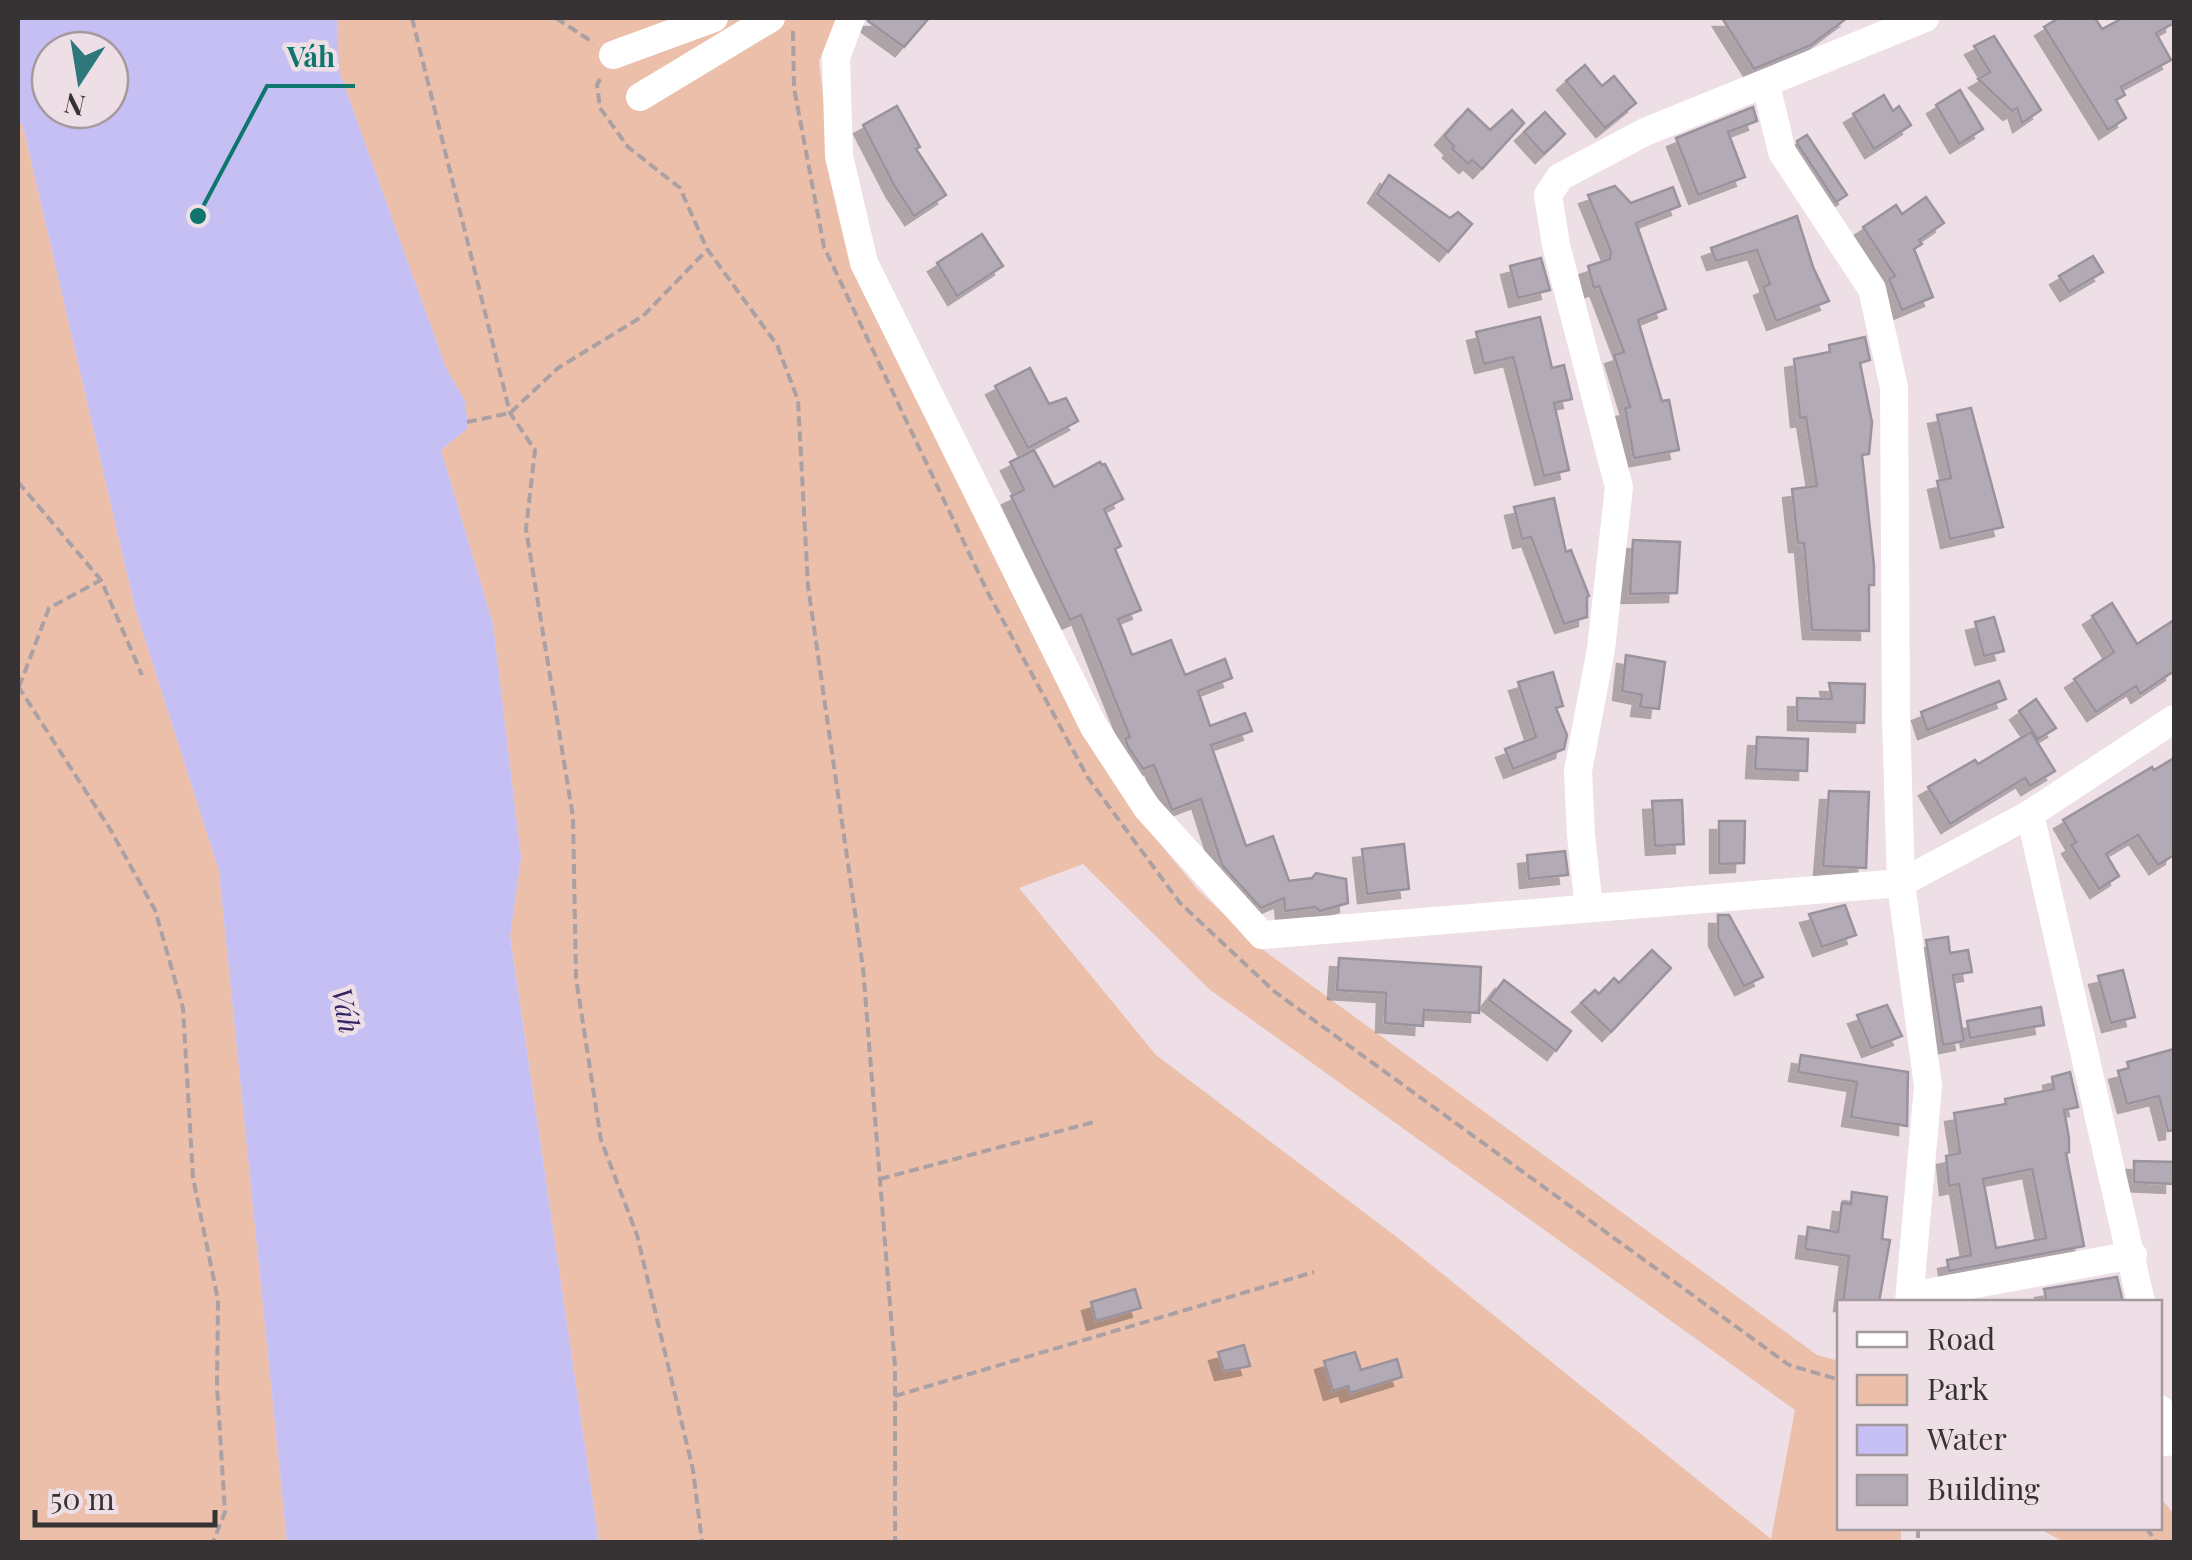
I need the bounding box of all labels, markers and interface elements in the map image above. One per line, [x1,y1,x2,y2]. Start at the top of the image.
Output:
callout: Váh [267,28,355,86]
north arrow [30,30,130,130]
text: Váh [286,37,335,74]
text: N [61,86,88,126]
water label: Váh [324,984,370,1036]
legend [1837,1300,2162,1530]
text: Road [1927,1318,1995,1358]
text: Park [1927,1368,1989,1408]
text: Water [1926,1418,2007,1458]
scale bar [35,1465,215,1527]
text: Building [1927,1468,2040,1508]
text: 50 m [50,1478,115,1518]

